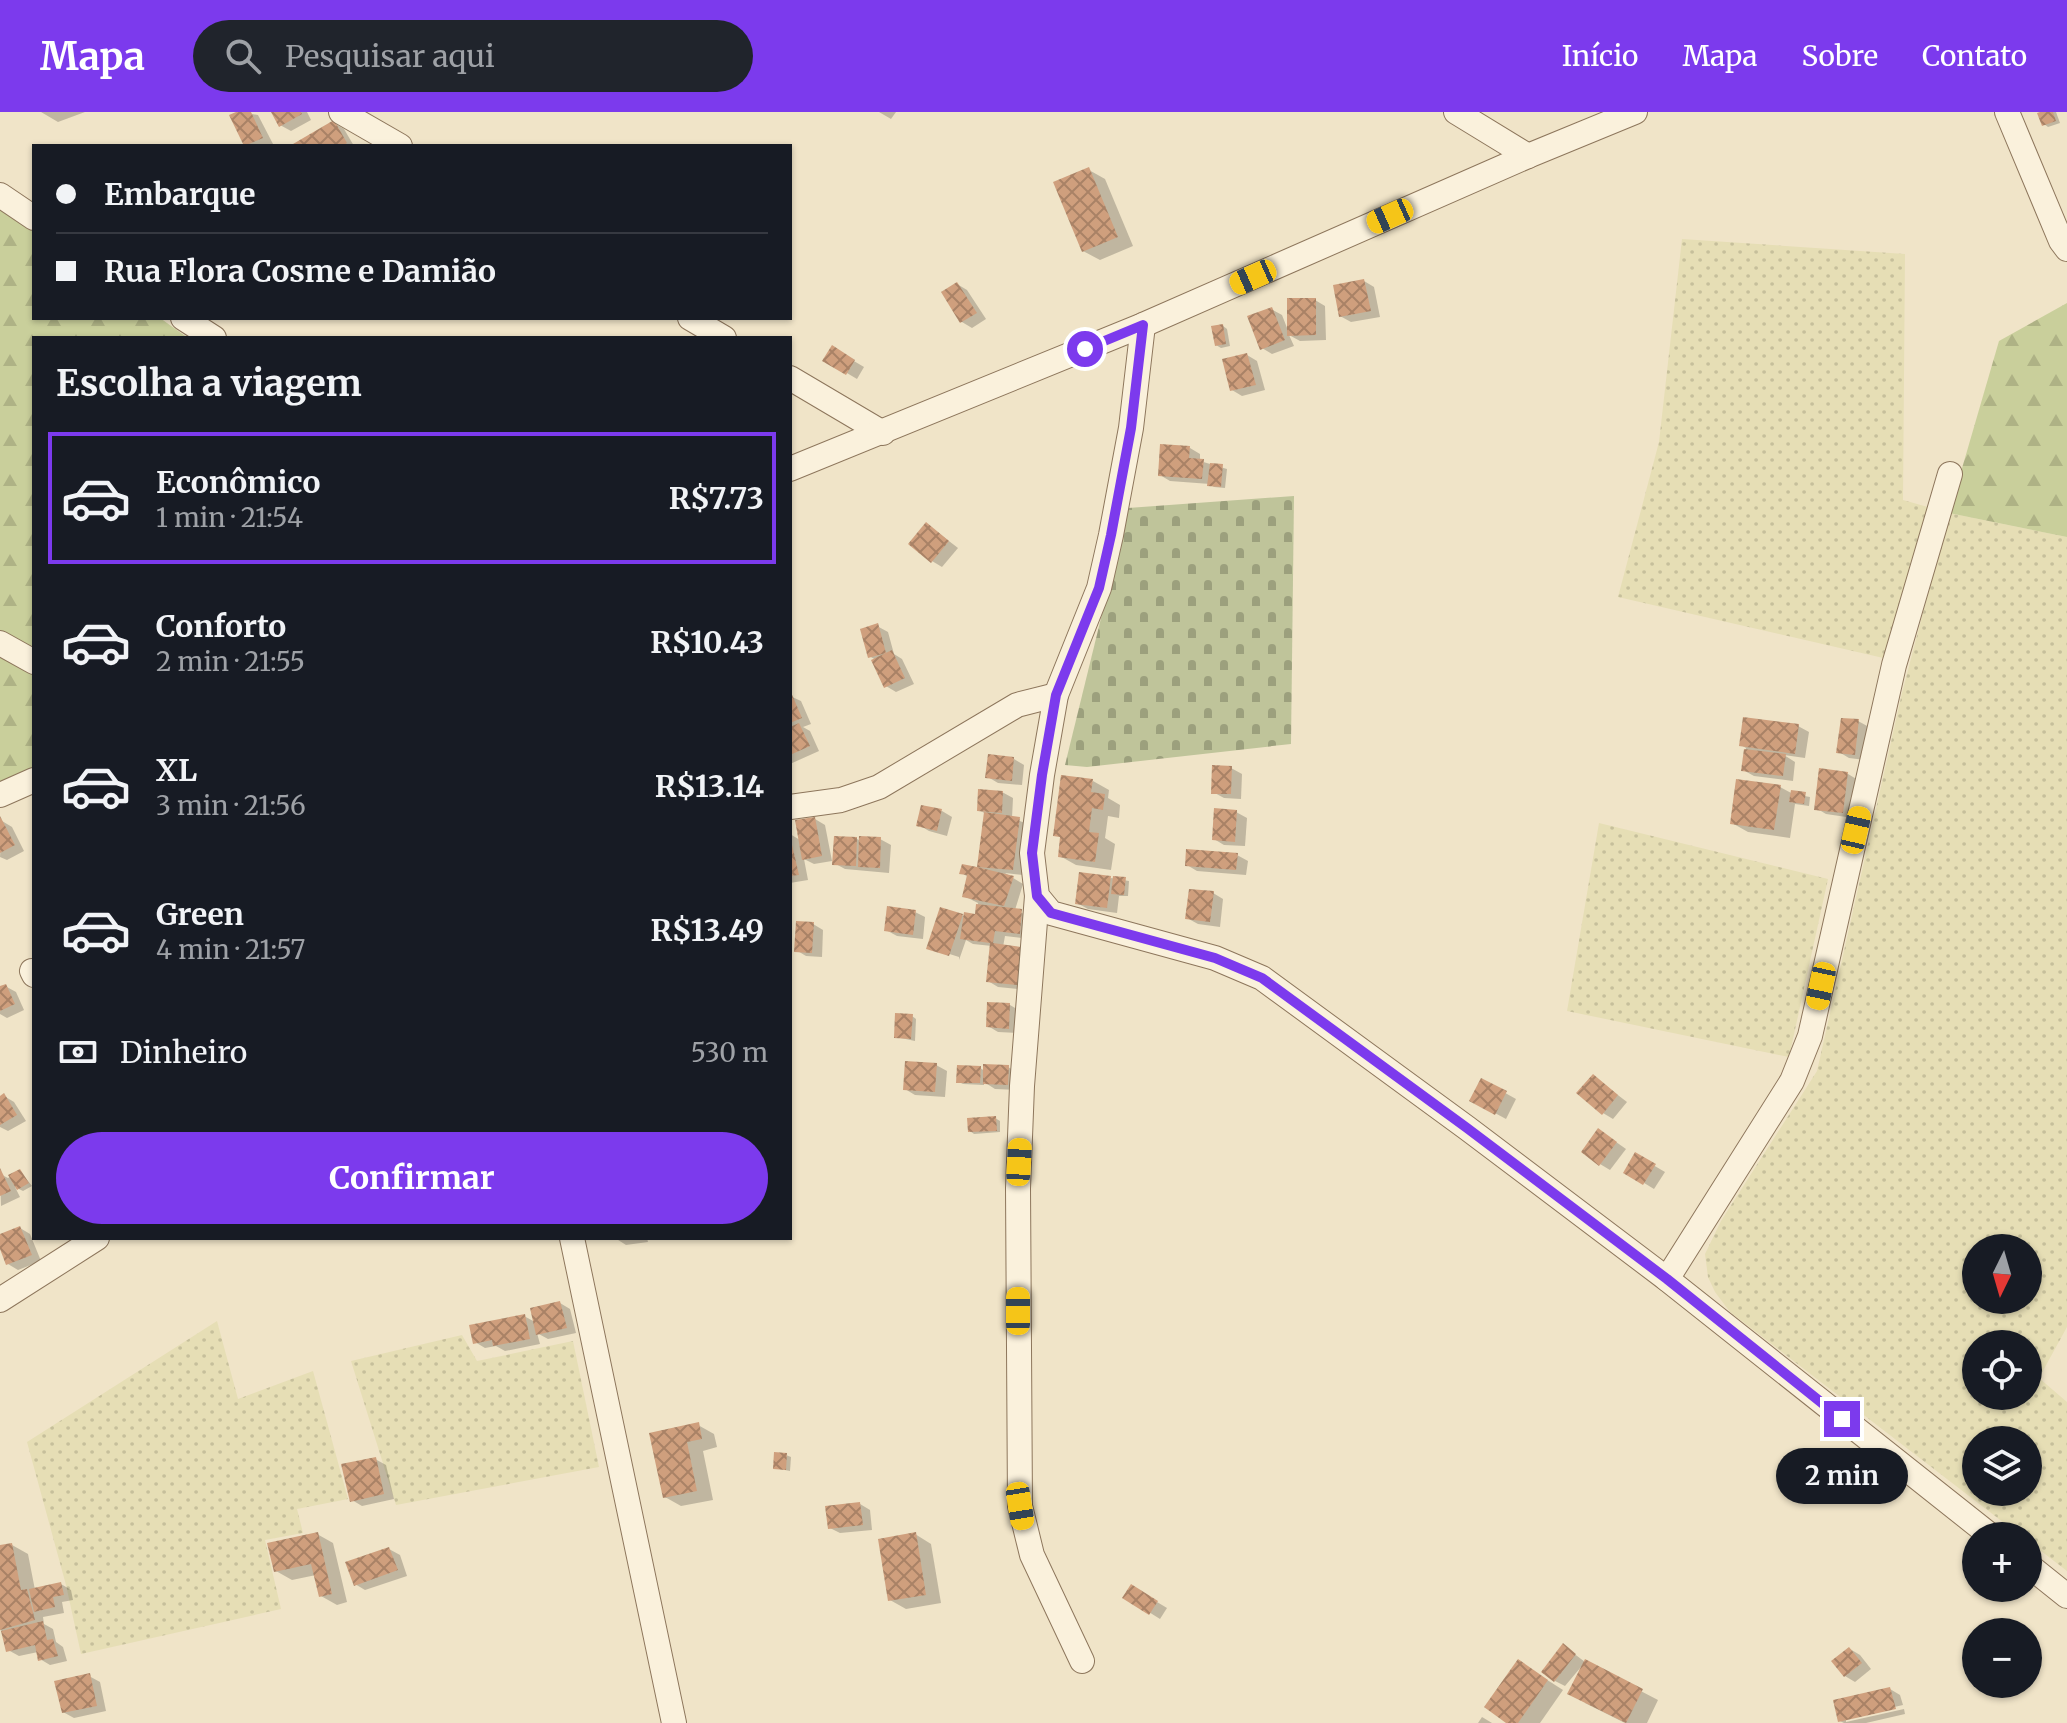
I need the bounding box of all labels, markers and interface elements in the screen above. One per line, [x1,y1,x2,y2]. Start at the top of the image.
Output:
search box [193,20,753,92]
text: Mapa [40,33,145,80]
icon: search [221,34,265,78]
text: Pesquisar aqui [285,37,495,75]
text: Início [1562,38,1638,74]
text: Mapa [1682,38,1757,74]
text: Sobre [1801,38,1878,74]
text: Contato [1922,38,2027,74]
text: Embarque [104,175,256,213]
car [1363,195,1417,237]
text: Rua Flora Cosme e Damião [104,252,496,290]
car [1226,256,1280,298]
route start [1067,331,1103,367]
text: Escolha a viagem [56,361,362,406]
icon: car [60,462,132,534]
text: Econômico [156,463,320,501]
text: R$7.73 [669,479,764,517]
text: 1 min · 21:54 [156,501,303,534]
icon: car [60,606,132,678]
text: Conforto [156,607,286,645]
text: R$10.43 [650,623,764,661]
text: 2 min · 21:55 [156,645,305,678]
icon: car [60,750,132,822]
text: XL [156,751,197,789]
text: R$13.14 [655,767,764,805]
text: 3 min · 21:56 [156,789,306,822]
car [1839,804,1873,856]
icon: car [60,894,132,966]
text: Green [156,895,244,933]
text: R$13.49 [651,911,764,949]
text: 4 min · 21:57 [156,933,305,966]
car [1804,960,1838,1012]
icon: cash [56,1030,100,1074]
text: Dinheiro [120,1033,247,1071]
text: 530 m [691,1036,768,1069]
button: Confirmar [56,1132,768,1224]
car [1006,1137,1032,1187]
north arrow [1962,1234,2042,1314]
map controls [1962,1234,2042,1698]
car [1006,1287,1030,1335]
button: locate [1962,1330,2042,1410]
route end [1824,1401,1860,1437]
button: layers [1962,1426,2042,1506]
callout: 2 min [1776,1447,1908,1503]
text: 2 min [1805,1459,1879,1492]
car [1004,1480,1036,1532]
button: + [1962,1522,2042,1602]
button: − [1962,1618,2042,1698]

